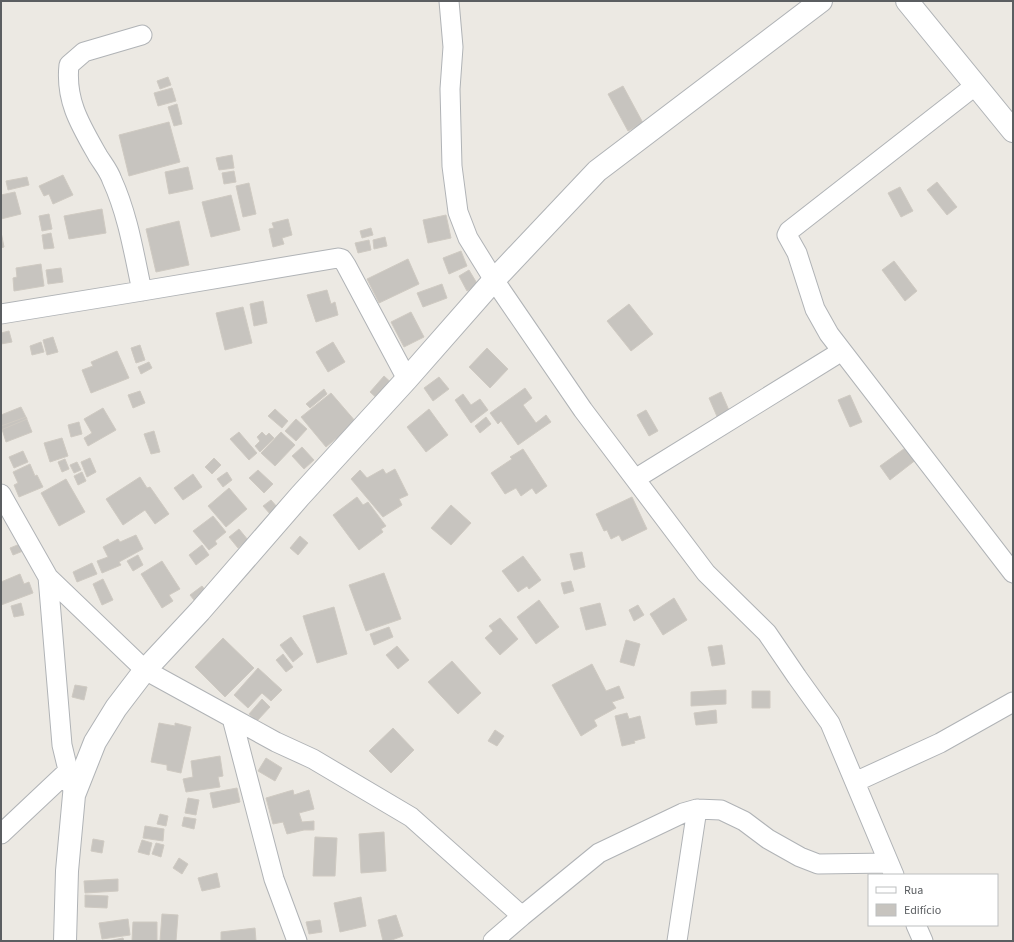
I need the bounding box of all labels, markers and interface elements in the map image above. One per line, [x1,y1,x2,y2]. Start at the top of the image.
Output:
legend [868,874,998,926]
text: Rua [904,882,923,899]
text: Edifício [904,902,941,919]

